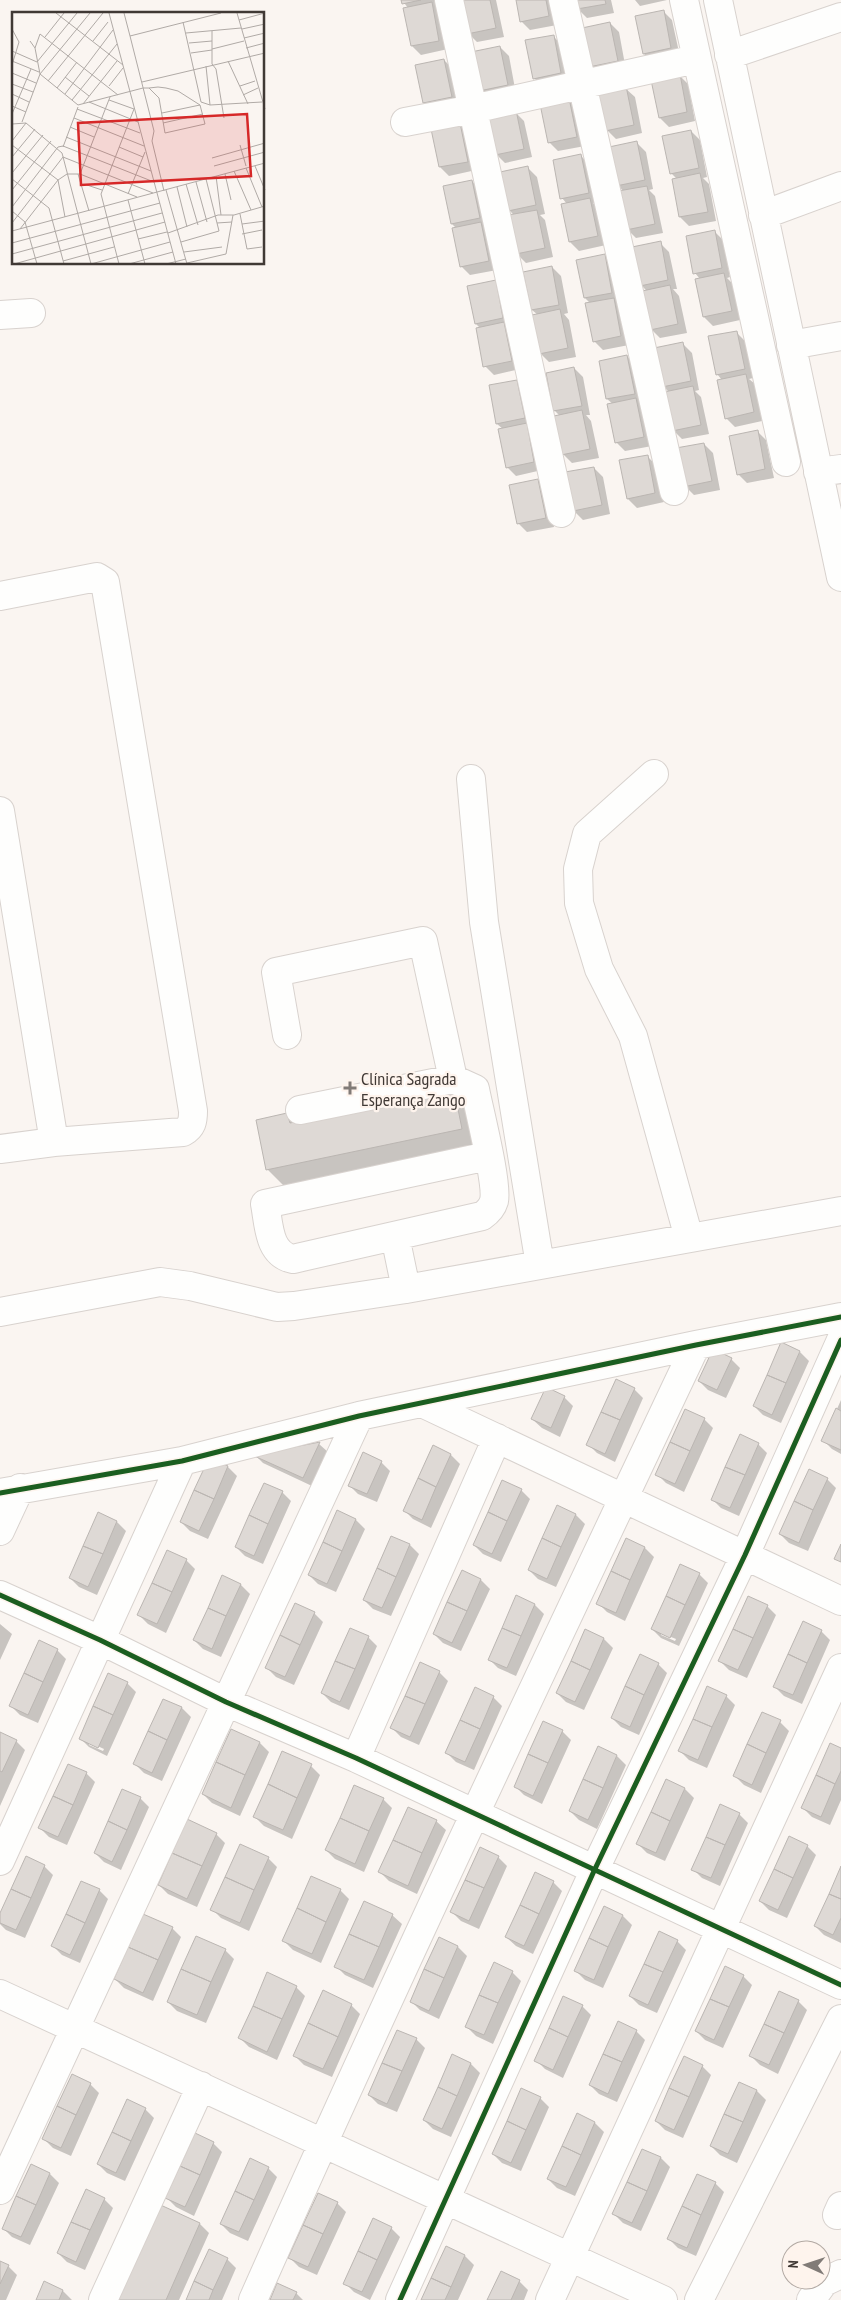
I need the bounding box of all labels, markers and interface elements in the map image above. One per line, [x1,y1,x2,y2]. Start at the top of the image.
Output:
inset map [12,12,265,265]
place label: Clínica Sagrada Esperança Zango [361,1067,466,1111]
marker: Clínica Sagrada Esperança Zango [343,1081,357,1095]
north arrow [781,2240,831,2290]
text: N [784,2260,802,2269]

